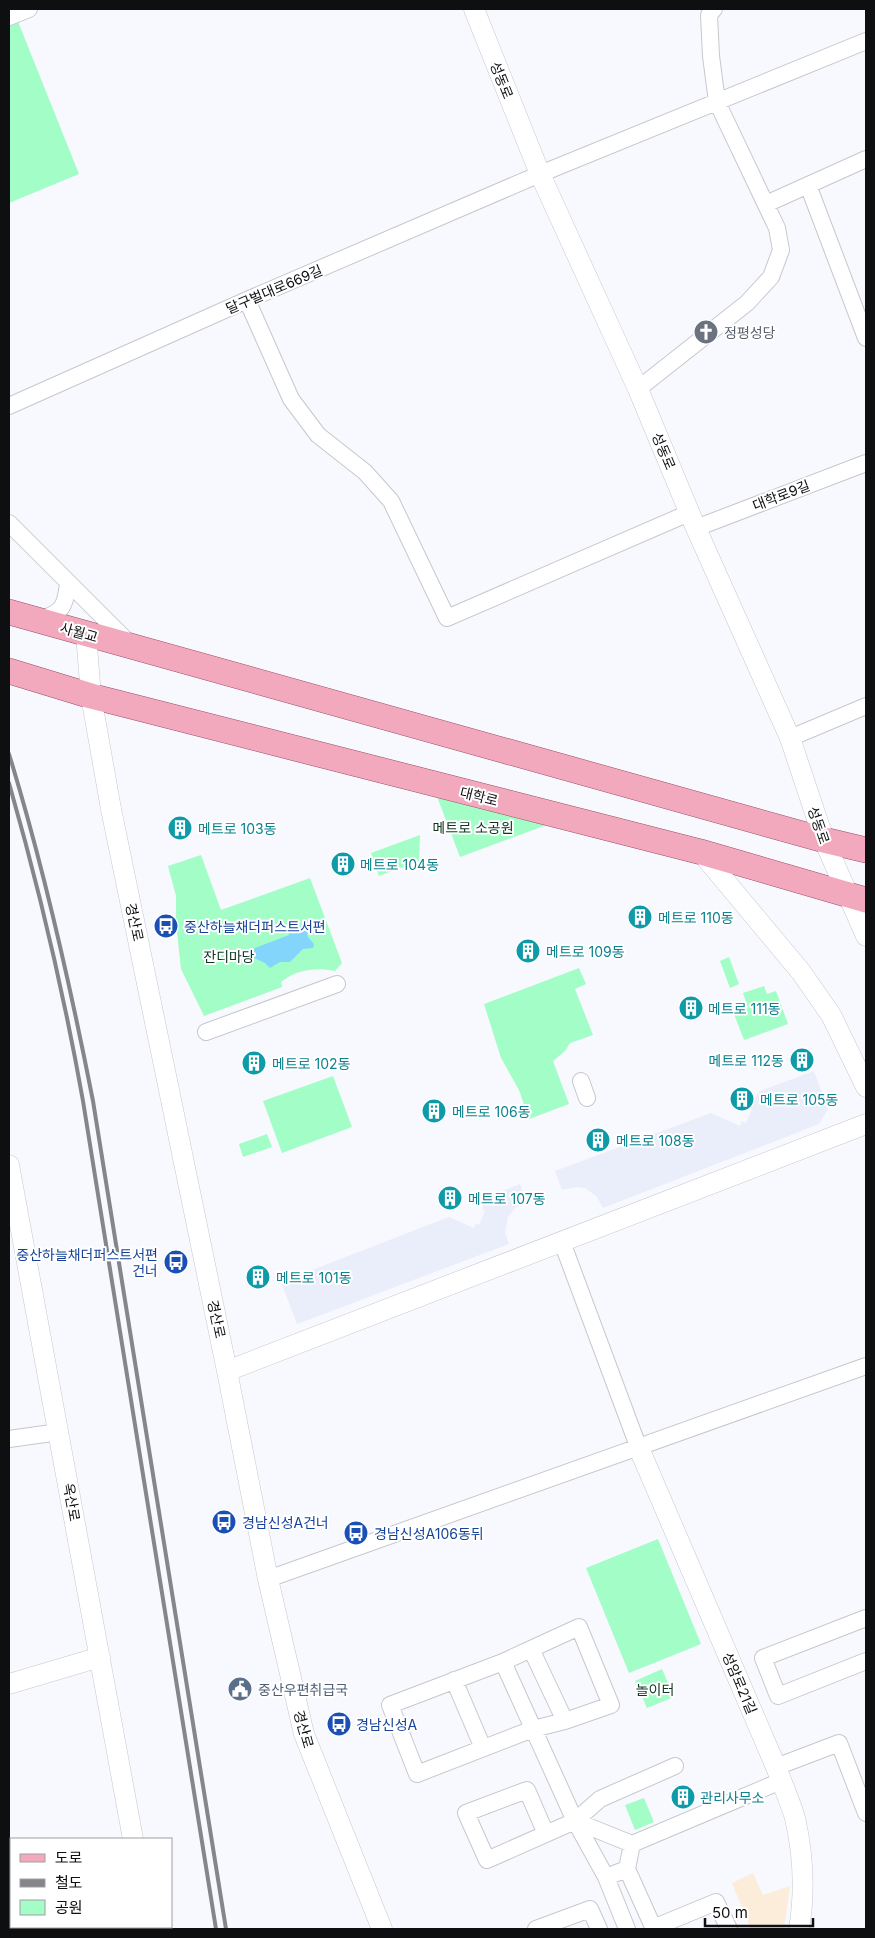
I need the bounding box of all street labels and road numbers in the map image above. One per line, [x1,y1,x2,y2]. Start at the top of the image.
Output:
street label: 성동로 [487,59,517,101]
street label: 달구벌대로669길 [223,261,325,317]
street label: 성동로 [649,430,679,472]
street label: 대학로9길 [750,476,812,514]
street label: 사월교 [58,619,100,646]
street label: 대학로 [458,783,500,809]
street label: 성동로 [805,804,833,846]
street label: 경산로 [123,901,147,943]
street label: 경산로 [205,1298,229,1340]
street label: 옥산로 [60,1481,84,1523]
street label: 성암로21길 [719,1649,761,1717]
street label: 경산로 [291,1708,318,1750]

